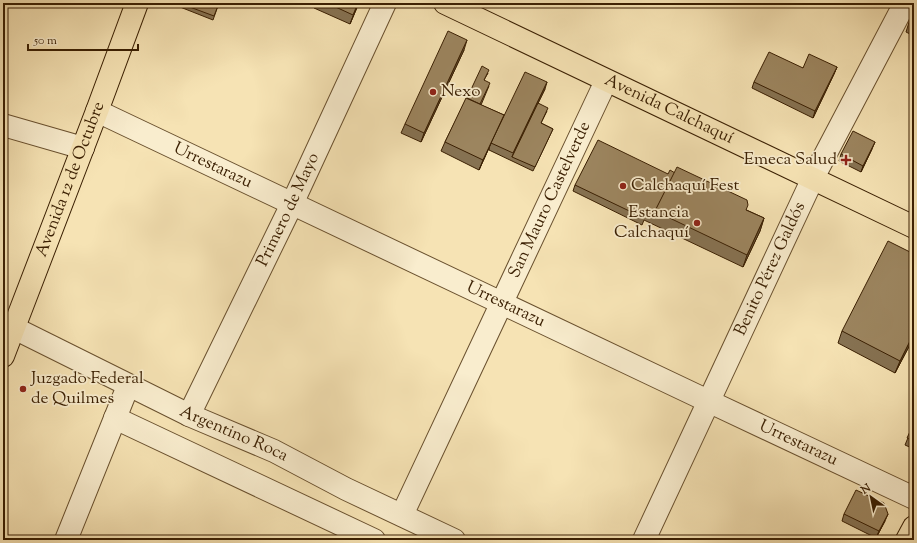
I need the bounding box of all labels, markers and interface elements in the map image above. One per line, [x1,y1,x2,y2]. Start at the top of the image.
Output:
scale bar [28,26,138,52]
text: 50 m [33,32,57,50]
street label: Avenida Calchaquí [600,69,738,151]
place label: Nexo [441,80,481,104]
marker: Nexo [428,87,438,97]
street label: Avenida 12 de Octubre [30,98,111,261]
street label: San Mauro Castelverde [503,118,597,282]
street label: Urrestarazu [169,137,256,195]
place label: Emeca Salud [744,148,837,172]
street label: Primero de Mayo [251,149,326,271]
marker: Emeca Salud [840,154,852,166]
place label: Calchaquí Fest [631,174,739,198]
marker: Calchaquí Fest [618,181,628,191]
street label: Benito Pérez Galdós [729,198,812,340]
place label: Estancia Calchaquí [614,201,689,245]
marker: Estancia Calchaquí [692,218,702,228]
street label: Urrestarazu [462,276,549,334]
place label: Juzgado Federal de Quilmes [30,367,144,411]
marker: Juzgado Federal de Quilmes [18,384,28,394]
street label: Argentino Roca [175,400,292,468]
street label: Urrestarazu [755,414,842,473]
north arrow [851,477,891,517]
text: N [857,480,874,499]

